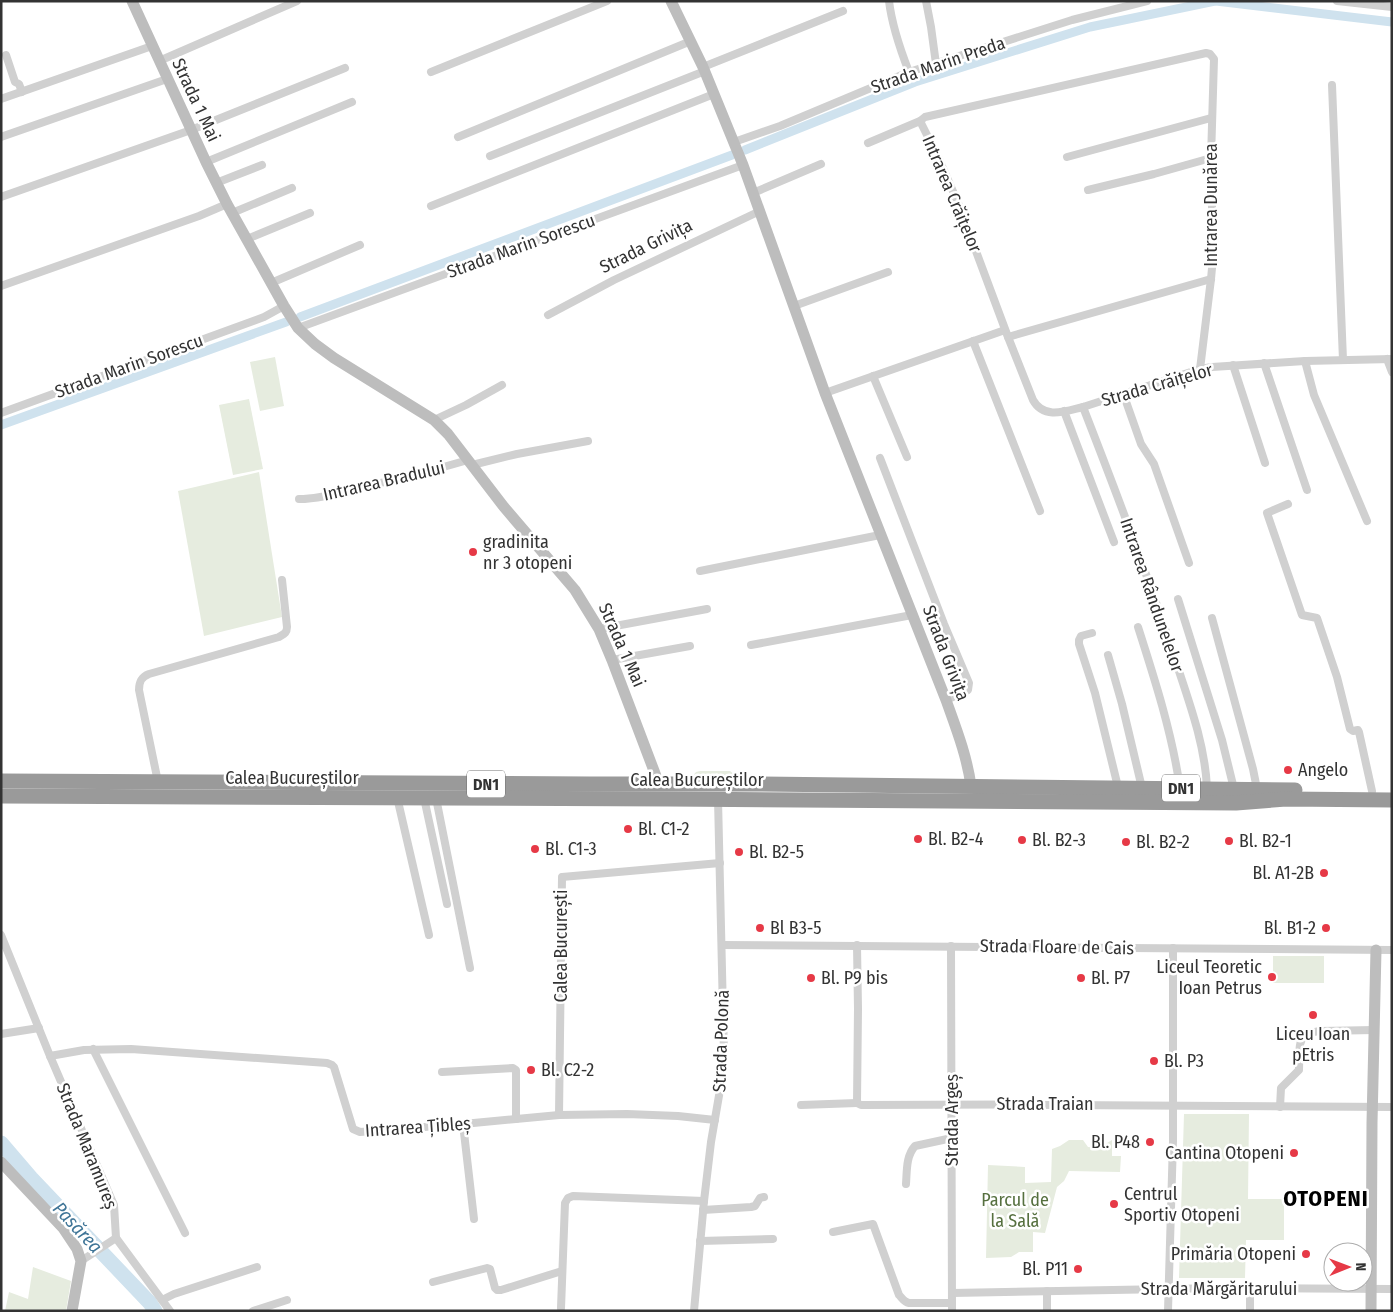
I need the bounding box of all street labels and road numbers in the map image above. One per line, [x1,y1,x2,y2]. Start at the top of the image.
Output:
street label: Strada Marin Preda [868,32,1008,98]
street label: Strada 1 Mai [167,55,225,145]
street label: Intrarea Crăițelor [917,132,987,257]
street label: Intrarea Dunărea [1200,143,1222,267]
street label: Strada Marin Sorescu [444,209,598,283]
street label: Strada Grivița [596,214,696,278]
street label: Strada Marin Sorescu [52,329,206,403]
street label: Strada Crăițelor [1099,358,1216,411]
street label: Intrarea Bradului [321,456,447,506]
street label: Intrarea Rândunelelor [1115,515,1189,676]
street label: Strada 1 Mai [594,600,650,690]
street label: Strada Grivița [918,602,974,704]
street label: Calea Bucureștilor [225,767,359,789]
street label: Calea Bucureștilor [630,769,764,791]
road number: DN1 [467,771,505,798]
road number: DN1 [1162,774,1200,801]
street label: Calea București [550,889,572,1003]
street label: Strada Floare de Cais [980,935,1135,959]
street label: Strada Polonă [708,989,734,1093]
street label: Strada Argeș [941,1074,963,1166]
street label: Strada Maramureș [52,1080,122,1212]
street label: Strada Traian [996,1093,1094,1115]
street label: Intrarea Țibleș [364,1112,472,1142]
street label: Strada Mărgăritarului [1141,1278,1297,1300]

